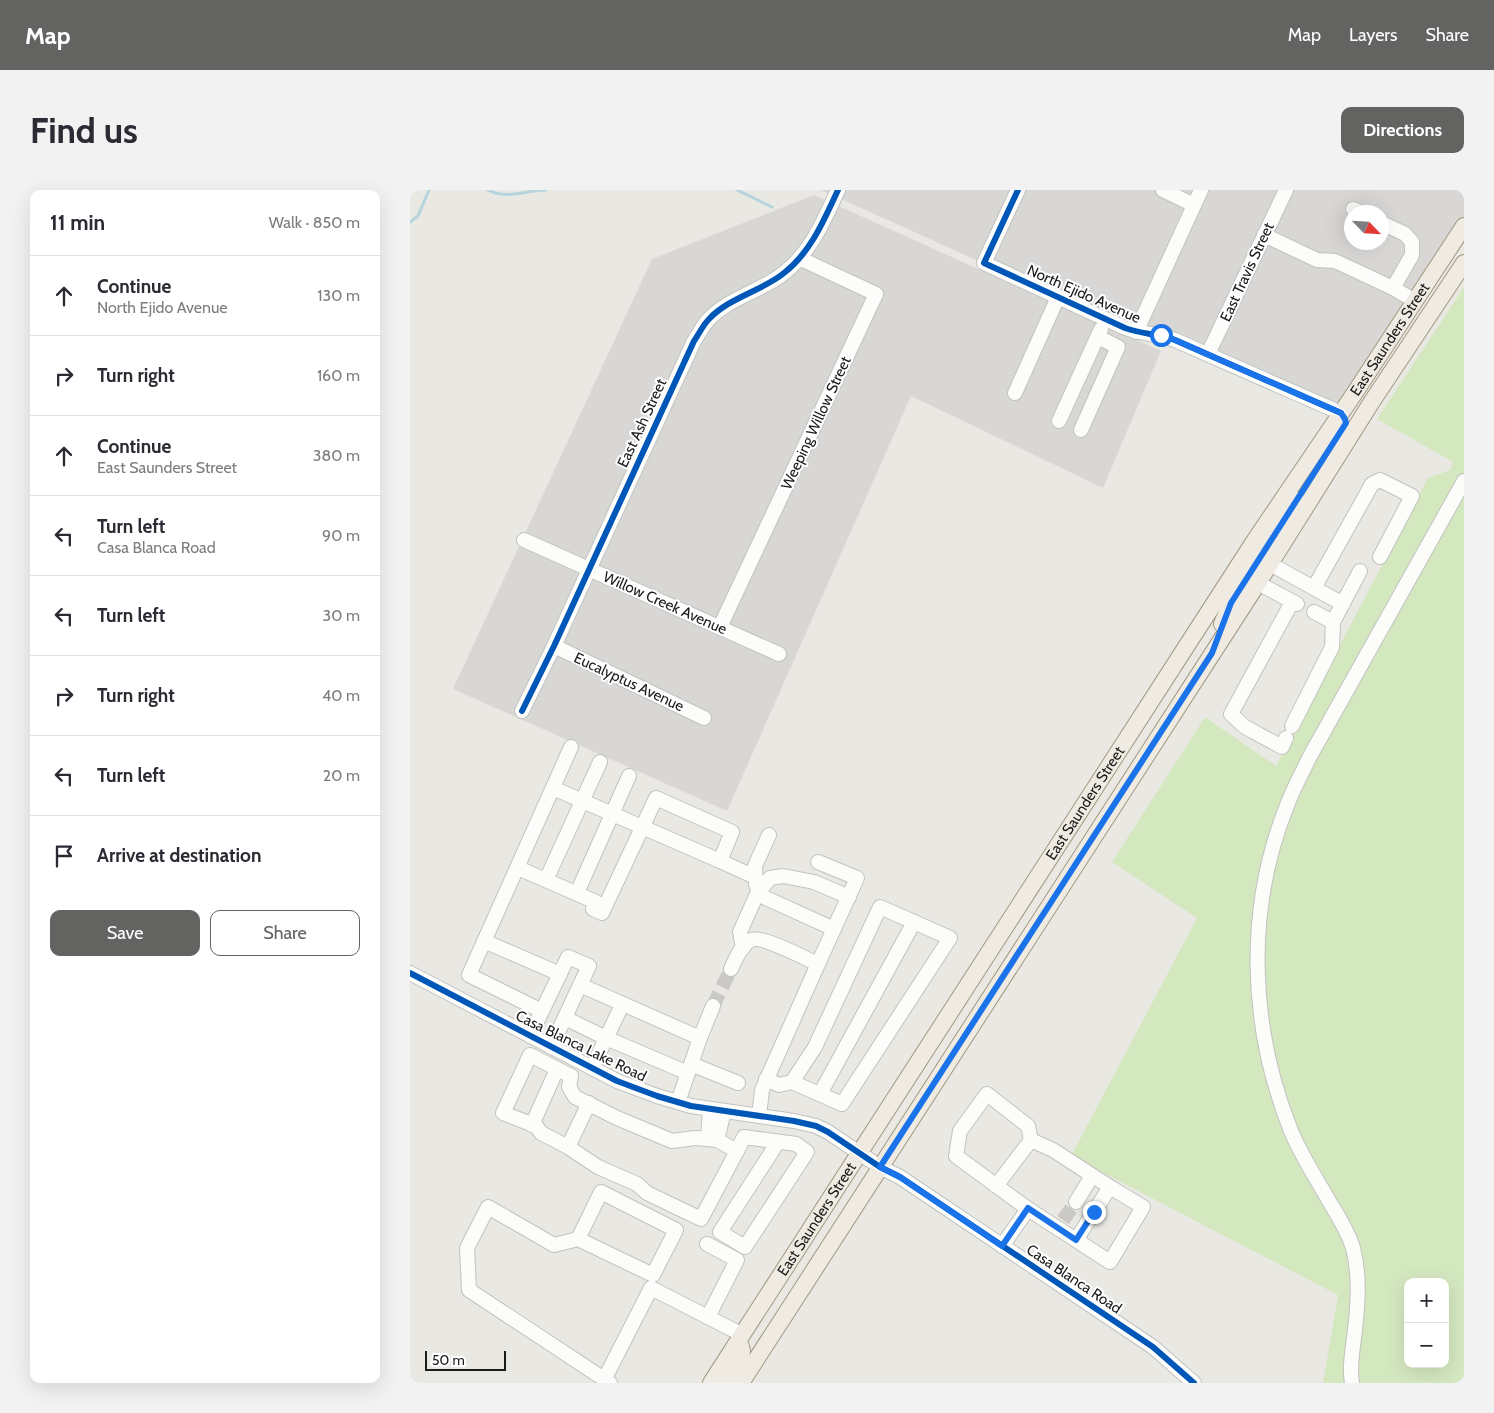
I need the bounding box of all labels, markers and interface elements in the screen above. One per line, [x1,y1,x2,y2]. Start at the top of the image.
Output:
text: Map [25,21,71,50]
text: Map [1288,24,1321,46]
text: Layers [1349,24,1398,46]
text: Share [1426,24,1469,46]
button: Directions [1341,107,1464,153]
text: Find us [30,109,138,152]
north arrow [1344,205,1389,250]
text: 11 min [50,210,105,235]
text: Walk · 850 m [269,213,360,232]
street label: East Travis Street [1216,220,1278,324]
street label: North Ejido Avenue [1024,261,1144,327]
text: Continue [97,275,171,298]
street label: East Saunders Street [1346,279,1433,399]
icon: ahead [50,282,78,310]
text: 130 m [317,286,360,305]
text: North Ejido Avenue [97,298,228,317]
route start [1150,324,1173,347]
street label: Weeping Willow Street [777,353,855,493]
icon: right [50,362,78,390]
text: Turn right [97,364,175,387]
text: 160 m [317,366,360,385]
street label: East Ash Street [614,376,670,470]
text: Continue [97,435,171,458]
icon: ahead [50,442,78,470]
text: 380 m [313,446,360,465]
text: East Saunders Street [97,458,237,477]
text: Turn left [97,515,165,538]
icon: left [50,522,78,550]
text: 90 m [322,526,360,545]
text: Casa Blanca Road [97,538,216,557]
street label: Willow Creek Avenue [600,568,730,638]
icon: left [50,602,78,630]
text: Turn left [97,604,165,627]
text: 30 m [323,606,360,625]
street label: Eucalyptus Avenue [571,649,687,715]
icon: right [50,682,78,710]
text: Turn right [97,684,175,707]
text: 40 m [322,686,360,705]
street label: East Saunders Street [1042,743,1128,863]
icon: left [50,762,78,790]
text: Turn left [97,764,165,787]
text: 20 m [323,766,360,785]
icon: arrive [50,842,78,870]
text: Arrive at destination [97,844,261,867]
button: Save [50,910,200,956]
button: Share [210,910,360,956]
street label: Casa Blanca Lake Road [513,1007,649,1085]
street label: East Saunders Street [774,1159,860,1279]
route end [1083,1201,1106,1224]
street label: Casa Blanca Road [1023,1240,1125,1318]
map controls [1404,1278,1449,1368]
button: + [1404,1278,1449,1323]
button: − [1404,1323,1449,1368]
scale bar [425,1348,506,1371]
text: 50 m [432,1351,465,1369]

